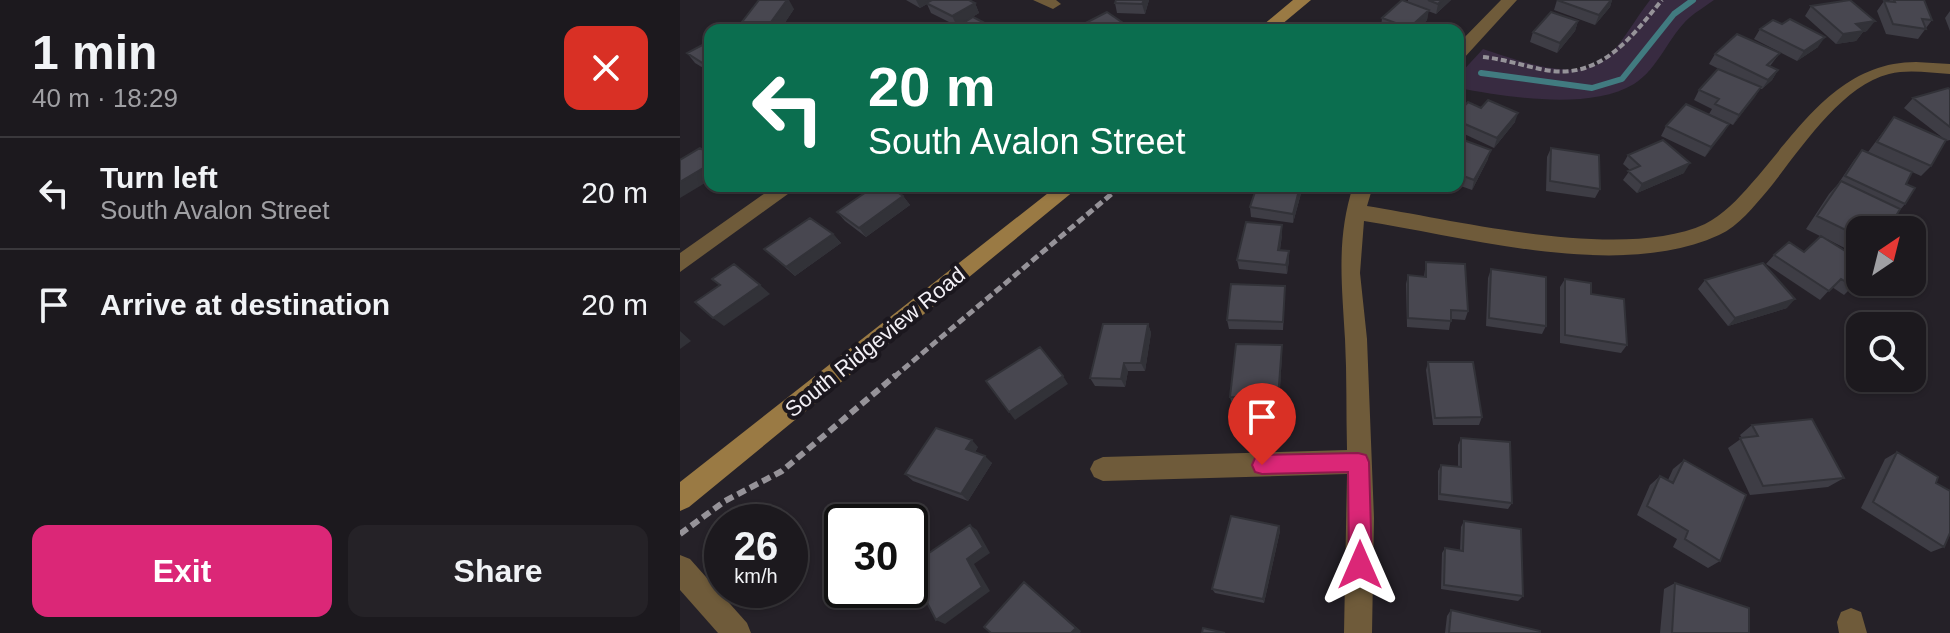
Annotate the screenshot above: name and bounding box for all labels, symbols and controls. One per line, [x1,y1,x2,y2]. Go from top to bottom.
text: 1 min [32,26,157,79]
button: close [564,26,648,110]
text: 20 m [868,55,996,118]
icon: left [736,56,840,160]
text: 40 m · 18:29 [32,83,178,113]
text: South Avalon Street [868,121,1186,162]
text: Turn left [100,161,218,194]
icon: left [32,171,76,215]
text: 20 m [581,176,648,209]
text: South Avalon Street [100,195,329,225]
north arrow [1846,216,1926,296]
map controls [1846,216,1926,392]
street label: South Ridgeview Road [780,262,970,422]
icon: arrive [32,283,76,327]
text: Arrive at destination [100,288,390,321]
text: 20 m [581,288,648,321]
button: search [1846,312,1926,392]
pin [1228,383,1296,465]
icon: arrive [1240,395,1284,439]
speed limit sign: 30 [824,504,928,608]
position arrow [1318,523,1402,607]
text: 26 [734,524,778,568]
button: Exit [32,525,332,617]
button: Share [348,525,648,617]
text: km/h [734,565,778,587]

